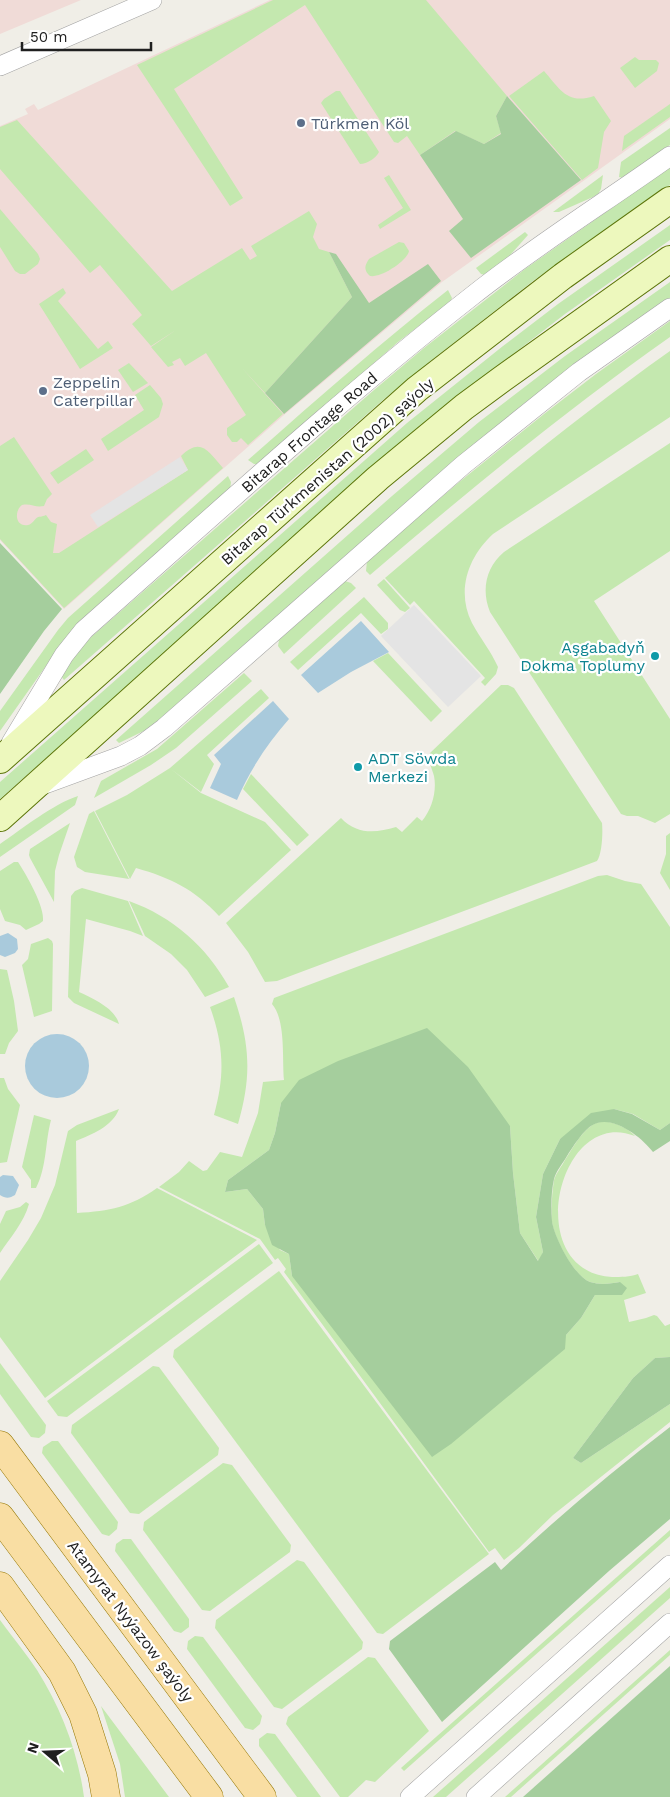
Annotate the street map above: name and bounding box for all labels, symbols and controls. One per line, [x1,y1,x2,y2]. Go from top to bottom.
scale bar [22,20,151,52]
text: 50 m [30,28,67,46]
place label: Türkmen Köl [311,114,409,133]
marker: Türkmen Köl [295,117,307,129]
street label: Bitarap Frontage Road [237,368,381,497]
place label: Zeppelin Caterpillar [53,373,135,410]
street label: Bitarap Türkmenistan (2002) şaýoly [217,373,438,569]
marker: Zeppelin Caterpillar [37,385,49,397]
place label: Aşgabadyň Dokma Toplumy [520,638,646,675]
marker: Aşgabadyň Dokma Toplumy [649,650,661,662]
place label: ADT Söwda Merkezi [368,749,456,786]
marker: ADT Söwda Merkezi [352,761,364,773]
street label: Atamyrat Nyýazow şaýoly [64,1537,198,1706]
north arrow [20,1727,70,1777]
text: N [23,1740,42,1755]

